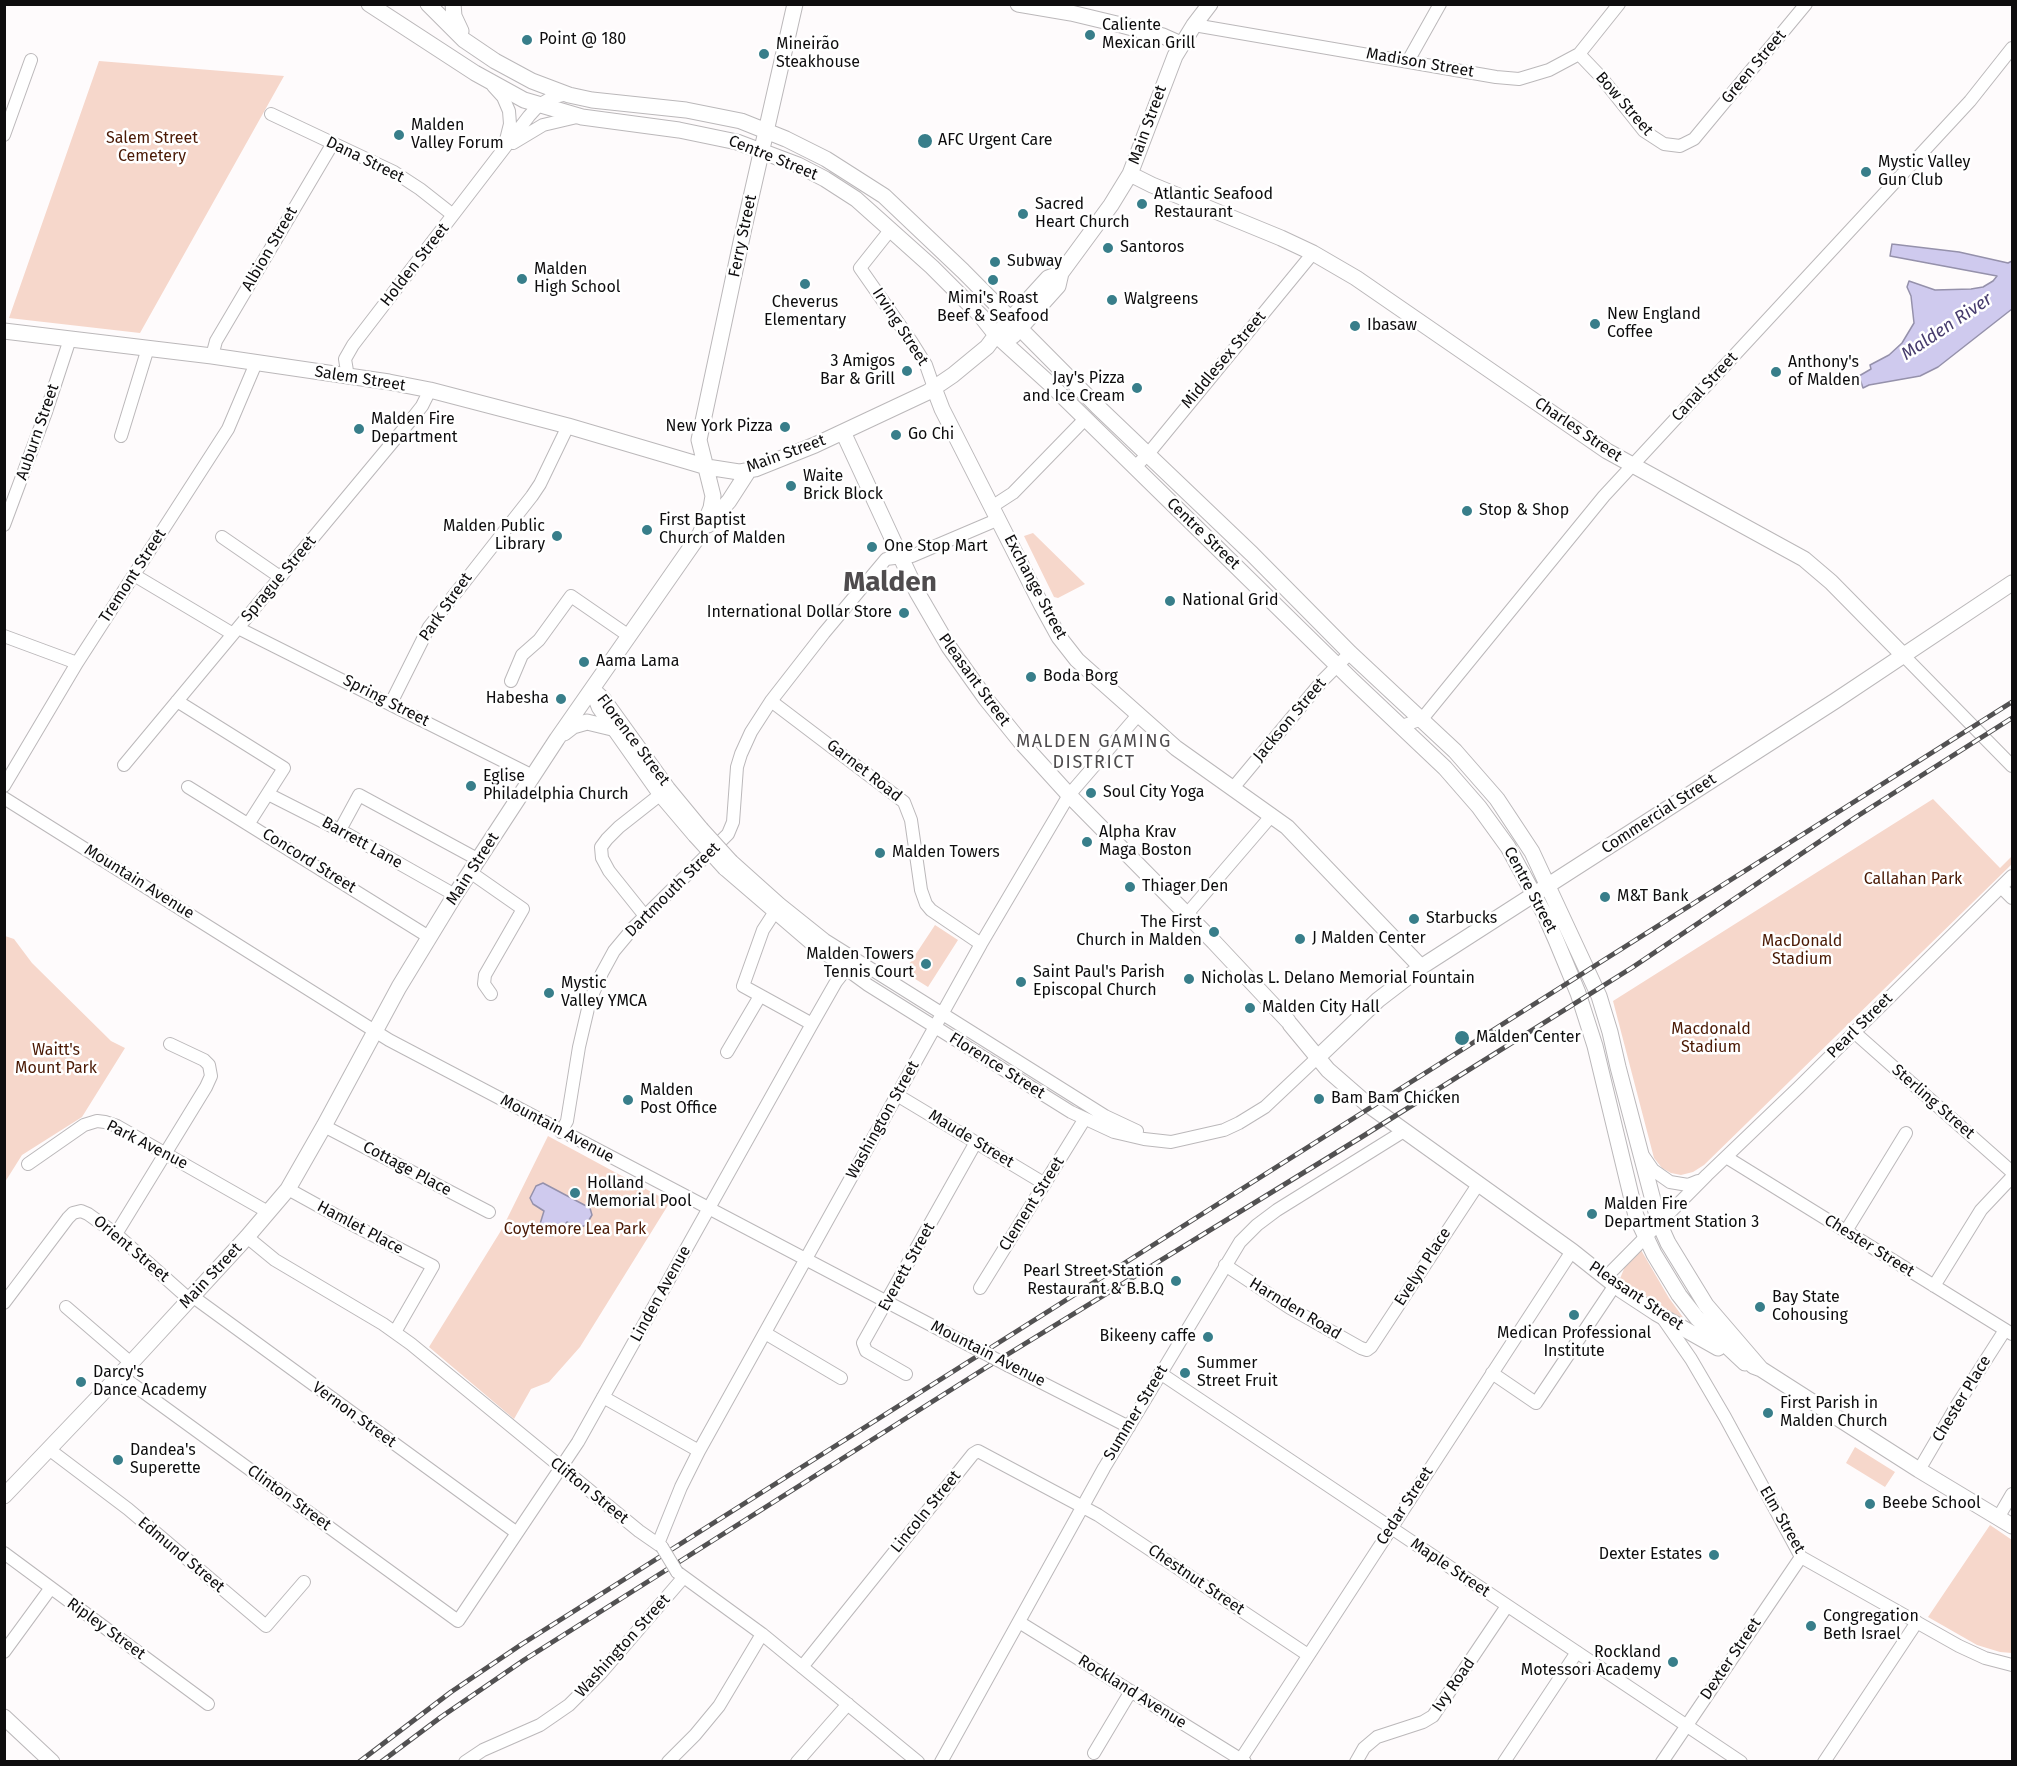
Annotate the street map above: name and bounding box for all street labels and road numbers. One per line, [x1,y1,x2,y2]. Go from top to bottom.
street label: Green Street [1718,26,1790,108]
street label: Madison Street [1365,44,1475,82]
street label: Bow Street [1591,68,1657,140]
street label: Main Street [1125,83,1171,167]
street label: Centre Street [726,131,820,185]
street label: Dana Street [323,133,407,187]
street label: Ferry Street [725,193,761,279]
street label: Albion Street [238,203,302,295]
street label: Holden Street [377,220,453,310]
street label: Irving Street [868,285,932,369]
street label: Middlesex Street [1178,308,1270,412]
street label: Canal Street [1668,348,1742,426]
street label: Salem Street [313,362,407,396]
street label: Auburn Street [13,381,63,483]
street label: Charles Street [1531,394,1625,466]
street label: Main Street [744,431,828,477]
street label: Centre Street [1162,494,1244,574]
street label: Tremont Street [96,525,170,627]
street label: Exchange Street [999,531,1071,643]
street label: Sprague Street [238,532,320,626]
street label: Park Street [415,569,477,645]
street label: Pleasant Street [934,630,1014,730]
street label: Spring Street [340,671,432,731]
street label: Jackson Street [1249,674,1331,766]
street label: Florence Street [592,691,674,789]
street label: Garnet Road [823,736,905,806]
street label: Commercial Street [1598,770,1720,858]
street label: Barrett Lane [318,813,406,873]
street label: Concord Street [259,825,359,897]
street label: Main Street [442,829,504,909]
street label: Dartmouth Street [622,839,724,941]
street label: Mountain Avenue [80,840,198,924]
street label: Centre Street [1499,844,1561,936]
street label: Pearl Street [1823,989,1897,1063]
street label: Florence Street [946,1029,1048,1103]
street label: Washington Street [843,1058,923,1182]
street label: Sterling Street [1888,1061,1978,1143]
street label: Mountain Avenue [497,1091,617,1167]
street label: Maude Street [925,1106,1017,1172]
street label: Park Avenue [103,1116,191,1174]
street label: Cottage Place [359,1138,455,1200]
street label: Clement Street [995,1153,1069,1255]
street label: Hamlet Place [313,1197,407,1259]
street label: Chester Street [1820,1211,1918,1281]
street label: Orient Street [89,1212,173,1286]
street label: Everett Street [875,1219,939,1315]
street label: Evelyn Place [1391,1224,1455,1310]
street label: Main Street [176,1239,246,1313]
street label: Linden Avenue [627,1243,695,1345]
street label: Pleasant Street [1585,1257,1687,1335]
street label: Harnden Road [1246,1274,1344,1344]
street label: Mountain Avenue [927,1317,1049,1391]
street label: Chester Place [1929,1352,1995,1446]
street label: Summer Street [1100,1362,1172,1464]
street label: Vernon Street [308,1378,400,1452]
street label: Clifton Street [546,1454,632,1528]
street label: Clinton Street [243,1461,335,1535]
street label: Cedar Street [1373,1463,1437,1549]
street label: Lincoln Street [887,1467,965,1557]
street label: Elm Street [1755,1483,1809,1557]
street label: Edmund Street [134,1513,228,1597]
street label: Maple Street [1407,1534,1493,1602]
street label: Chestnut Street [1144,1541,1248,1619]
street label: Washington Street [572,1590,674,1702]
street label: Ripley Street [63,1594,149,1664]
street label: Dexter Street [1697,1614,1765,1704]
street label: Rockland Avenue [1074,1651,1190,1733]
street label: Ivy Road [1428,1654,1480,1716]

